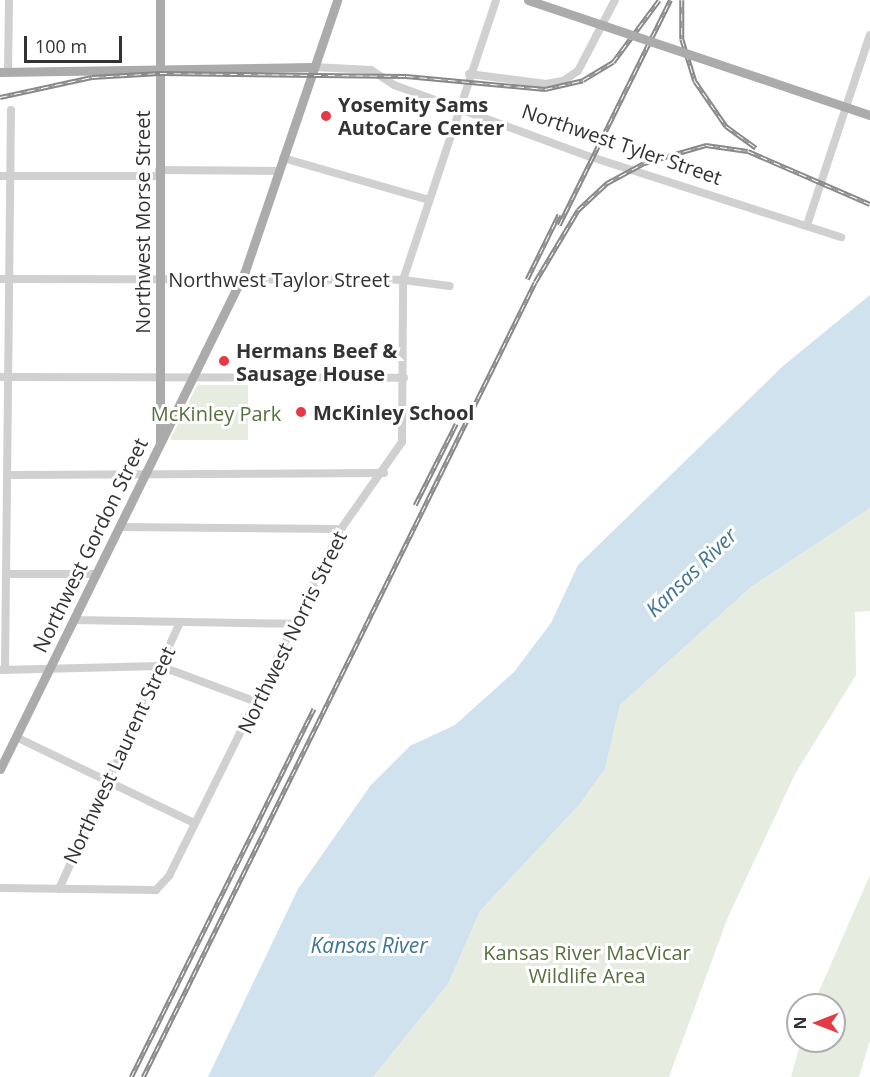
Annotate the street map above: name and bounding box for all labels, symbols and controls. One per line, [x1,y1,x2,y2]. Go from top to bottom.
scale bar [27,24,124,62]
text: 100 m [35,34,87,58]
place label: Yosemity Sams AutoCare Center [338,92,504,139]
street label: Northwest Tyler Street [519,99,725,189]
marker: Yosemity Sams AutoCare Center [319,109,333,123]
street label: Northwest Morse Street [130,110,154,334]
street label: Northwest Taylor Street [168,267,390,291]
place label: Hermans Beef & Sausage House [236,338,397,385]
marker: Hermans Beef & Sausage House [217,354,231,368]
place label: McKinley School [313,400,474,424]
park label: McKinley Park [151,401,281,425]
marker: McKinley School [294,405,308,419]
street label: Northwest Gordon Street [28,434,152,656]
water label: Kansas River [640,522,742,622]
street label: Northwest Norris Street [232,527,352,737]
street label: Northwest Laurent Street [58,643,180,867]
water label: Kansas River [311,932,427,958]
park label: Kansas River MacVicar Wildlife Area [483,940,691,987]
north arrow [786,993,846,1053]
text: N [789,1017,811,1030]

